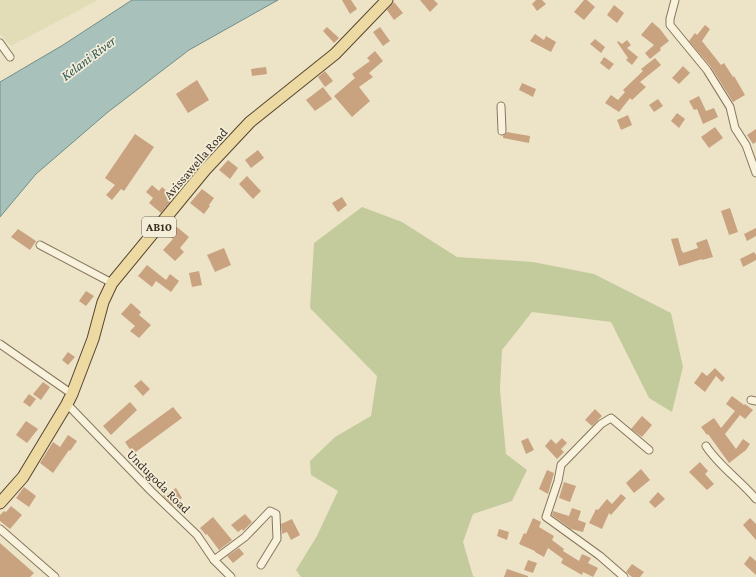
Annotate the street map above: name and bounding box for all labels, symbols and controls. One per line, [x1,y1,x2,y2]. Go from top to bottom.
water label: Kelani River [58,32,119,84]
street label: Avissawella Road [160,125,230,202]
road number: AB10 [142,217,176,237]
street label: Undugoda Road [124,447,194,516]

